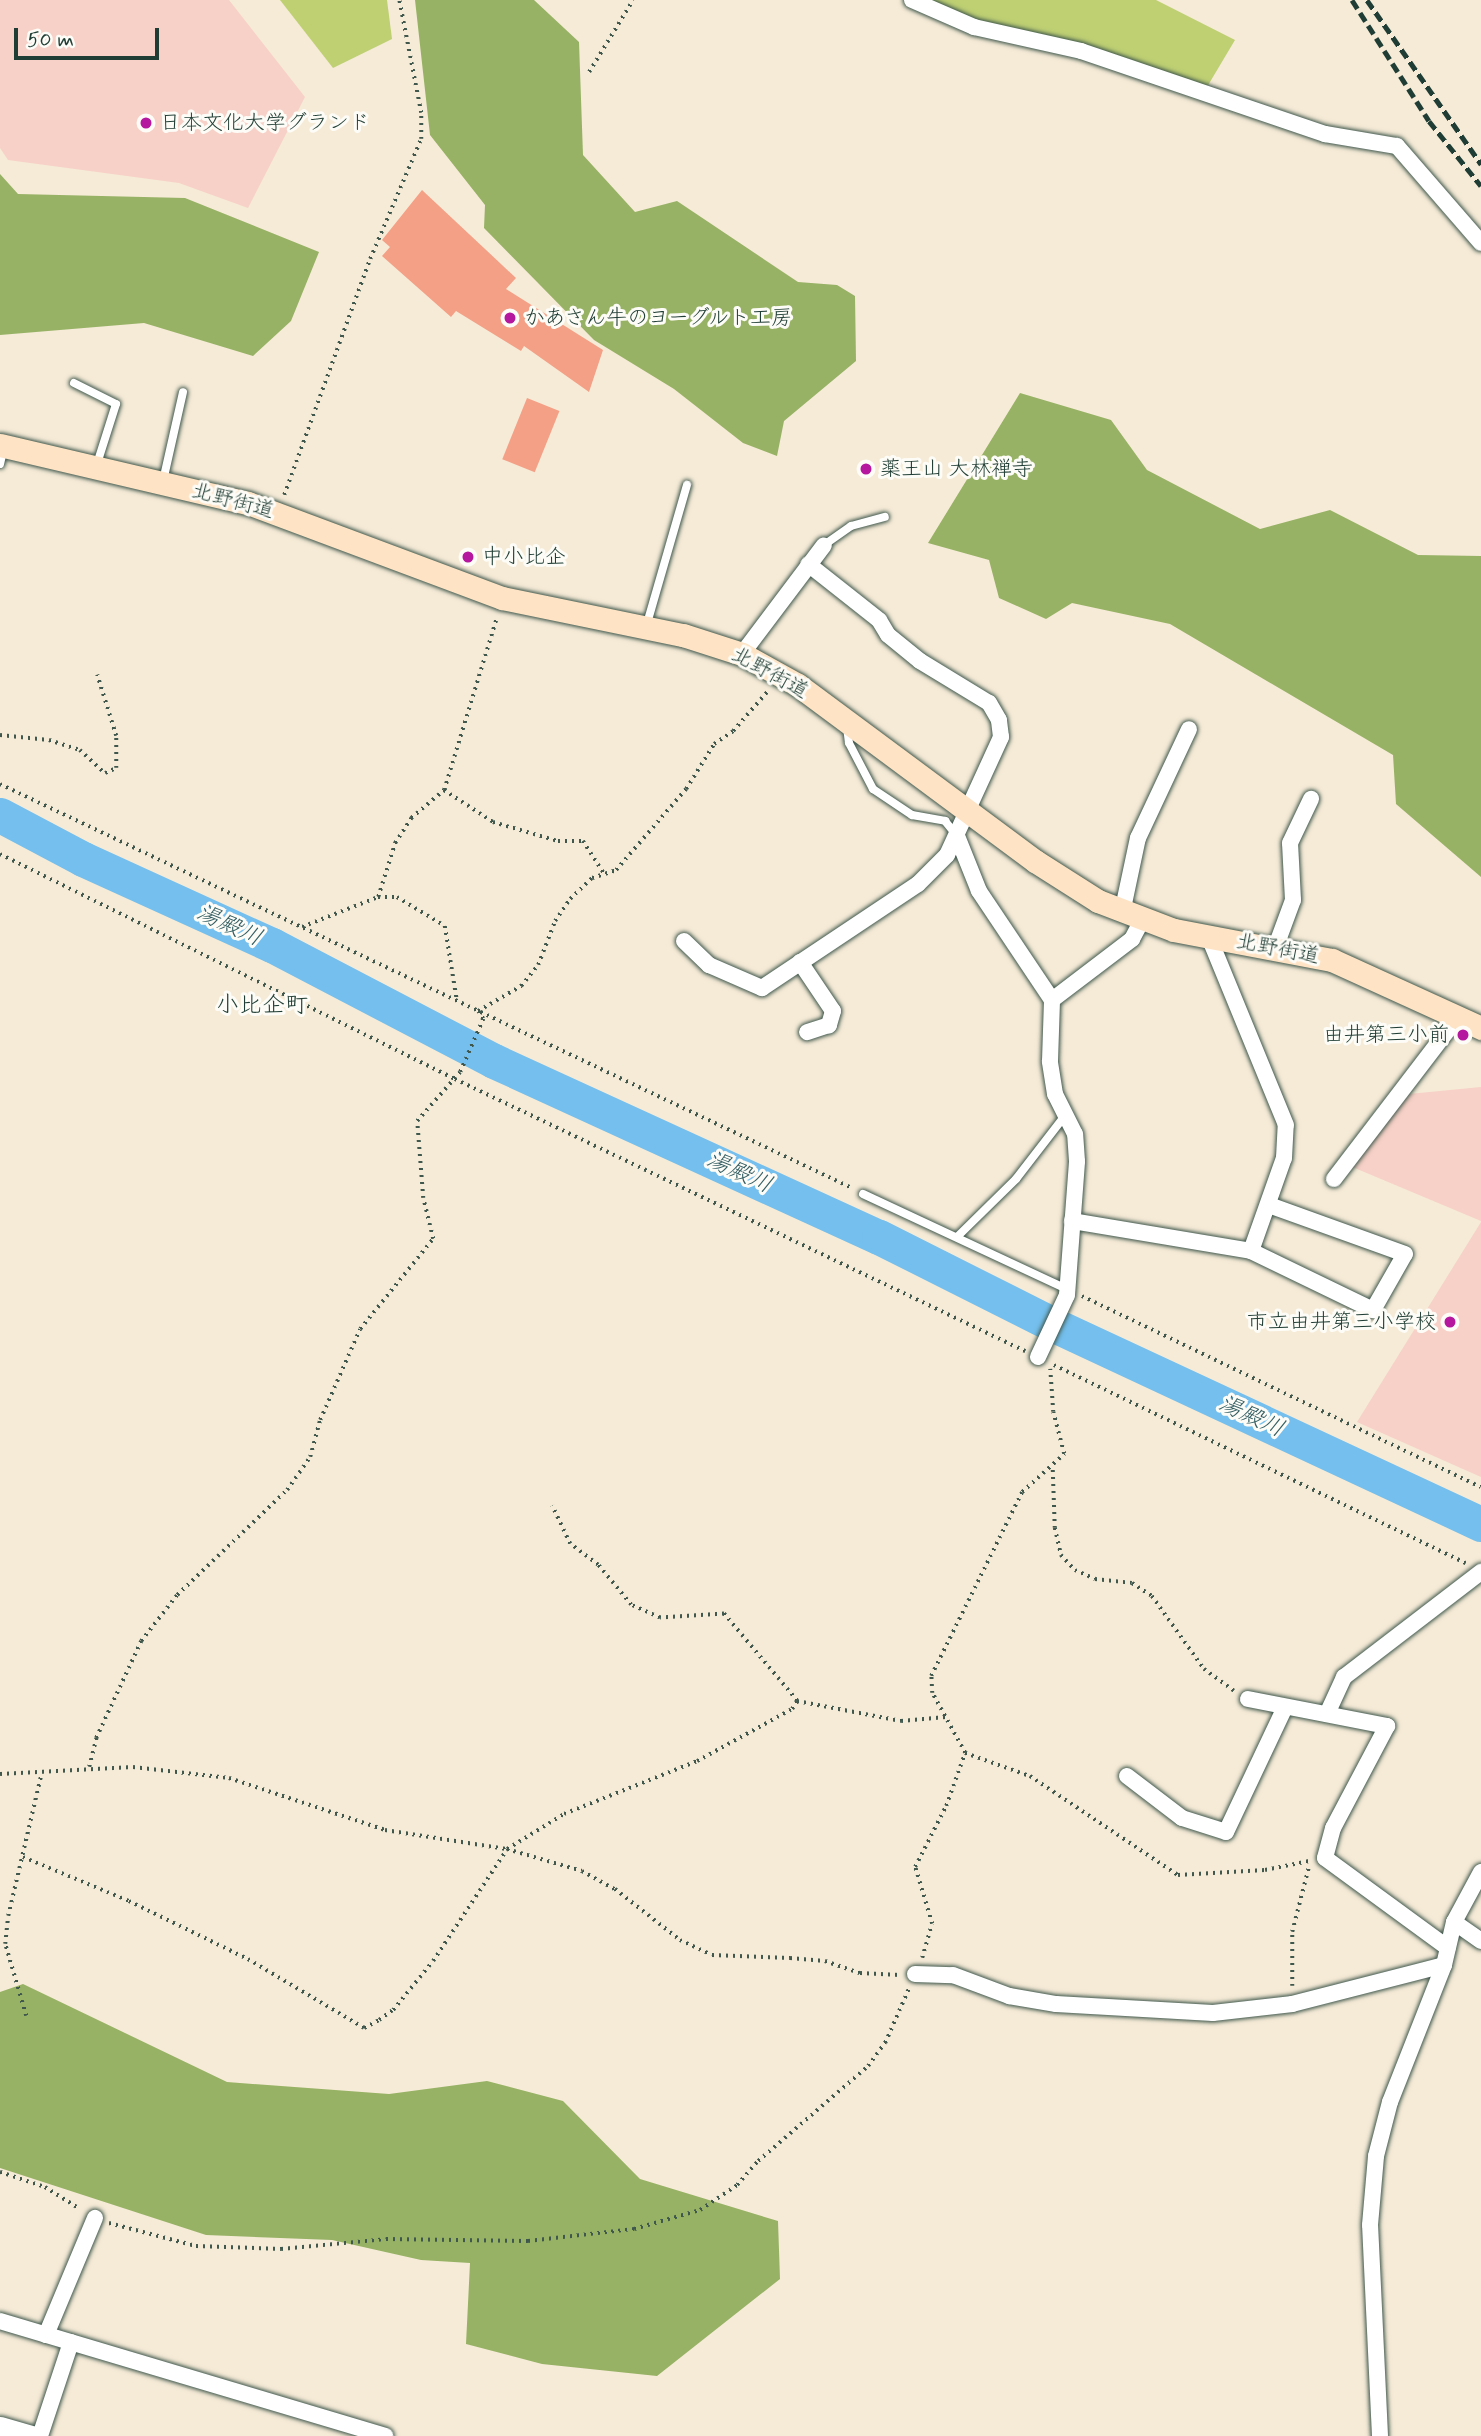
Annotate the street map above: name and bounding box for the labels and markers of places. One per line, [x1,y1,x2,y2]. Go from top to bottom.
place label: 日本文化大学グランド [160,110,370,136]
marker: 日本文化大学グランド [138,115,154,131]
place label: かあさん牛のヨーグルト工房 [524,305,796,331]
marker: かあさん牛のヨーグルト工房 [502,310,518,326]
place label: 薬王山 大林禅寺 [880,456,1033,482]
marker: 薬王山 大林禅寺 [858,461,874,477]
place label: 中小比企 [482,544,566,570]
marker: 中小比企 [460,549,476,565]
place label: 由井第三小前 [1323,1022,1449,1048]
marker: 由井第三小前 [1455,1027,1471,1043]
place label: 市立由井第三小学校 [1247,1309,1436,1335]
marker: 市立由井第三小学校 [1442,1314,1458,1330]

